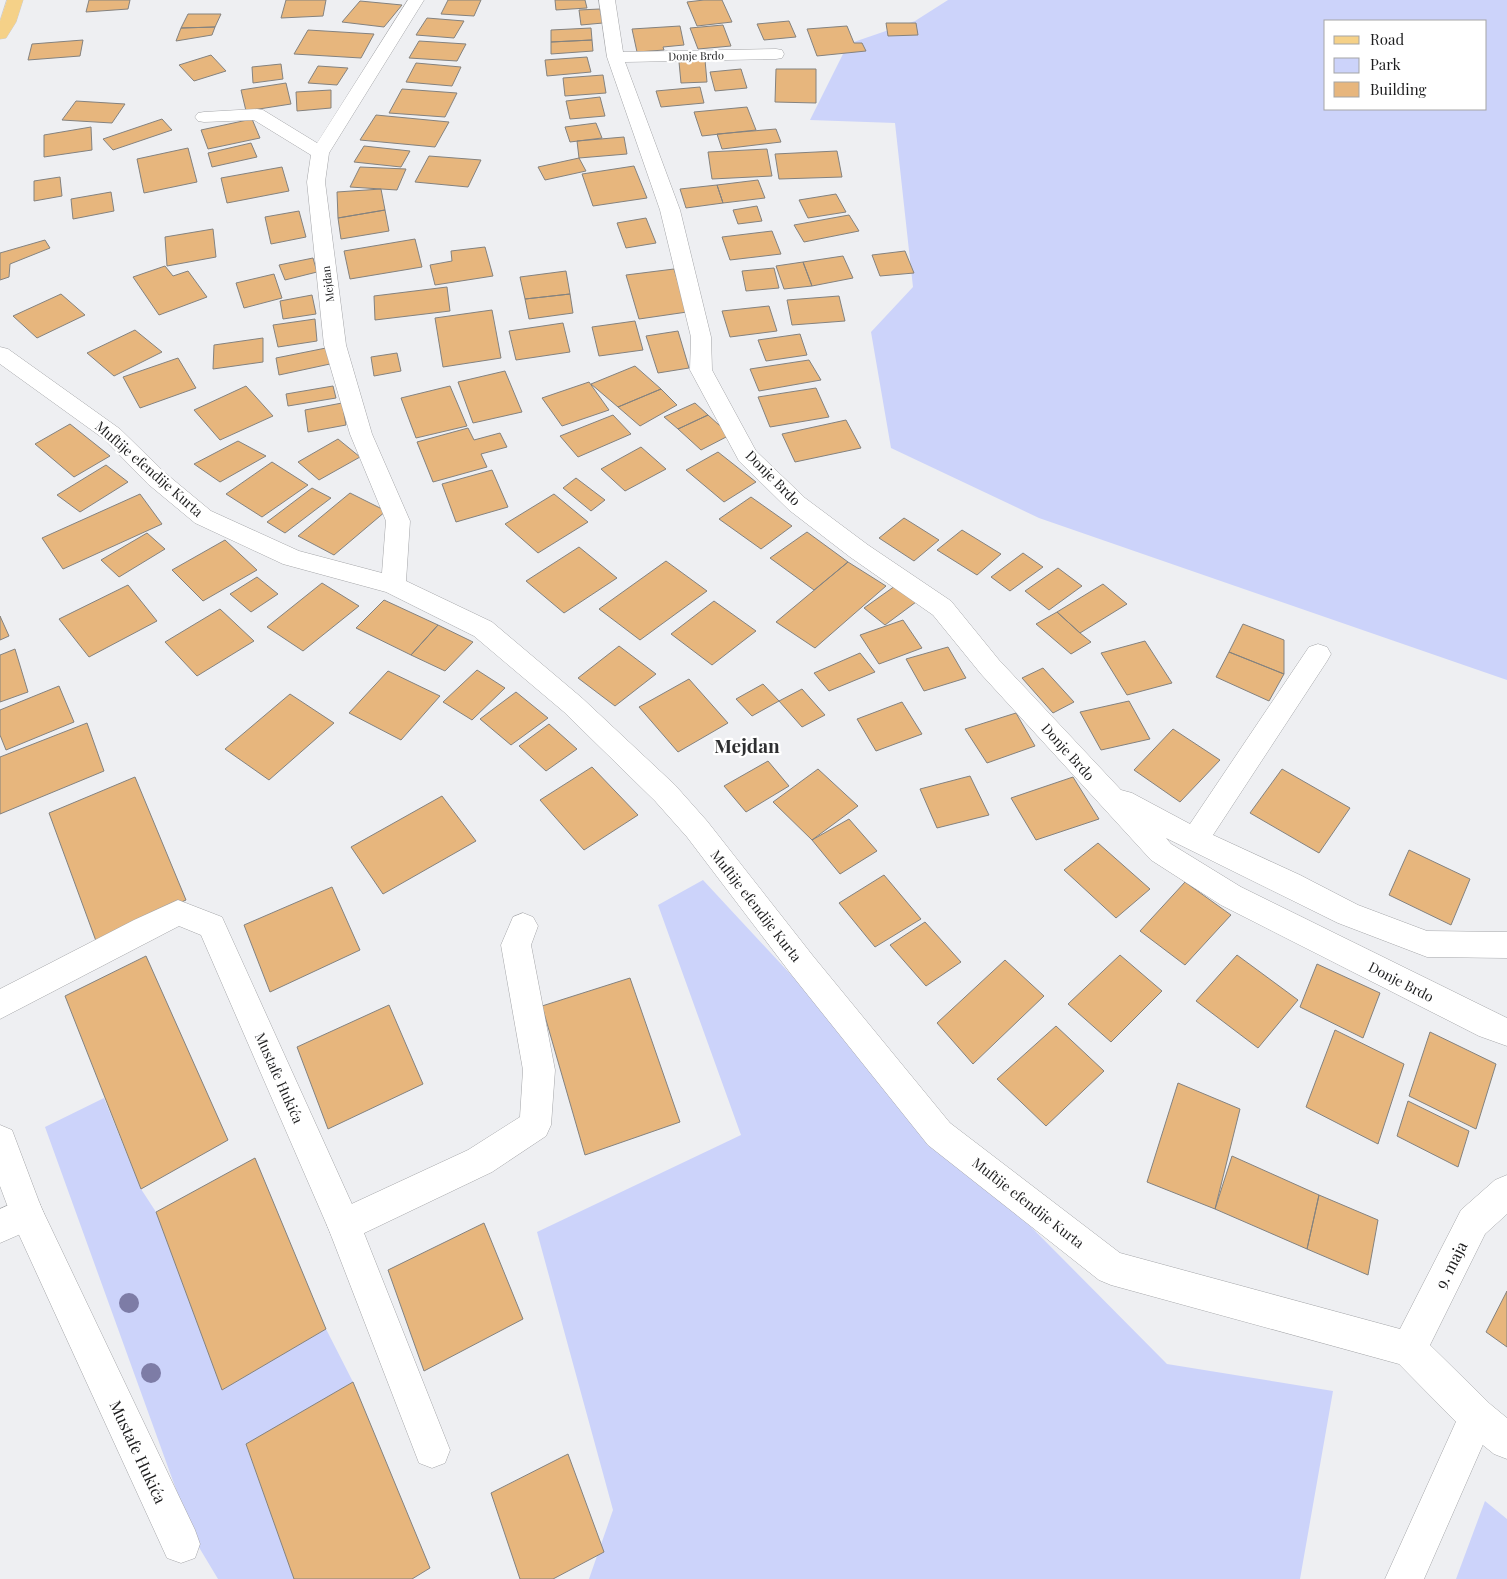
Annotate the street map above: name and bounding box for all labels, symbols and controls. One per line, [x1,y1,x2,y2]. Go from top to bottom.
legend [1324,20,1487,110]
text: Road [1370,29,1404,49]
street label: Donje Brdo [668,48,724,63]
text: Park [1370,54,1402,74]
text: Building [1370,79,1427,99]
street label: Mejdan [318,265,337,303]
street label: Muftije efendije Kurta [91,416,207,521]
street label: Donje Brdo [742,446,805,510]
street label: Donje Brdo [1038,719,1099,785]
district label: Mejdan [714,732,780,758]
street label: Muftije efendije Kurta [707,846,806,966]
street label: Donje Brdo [1365,957,1437,1006]
street label: Mustafe Hukića [251,1029,308,1126]
street label: Muftije efendije Kurta [968,1153,1088,1252]
street label: 9. maja [1430,1237,1471,1292]
street label: Mustafe Hukića [105,1397,172,1507]

